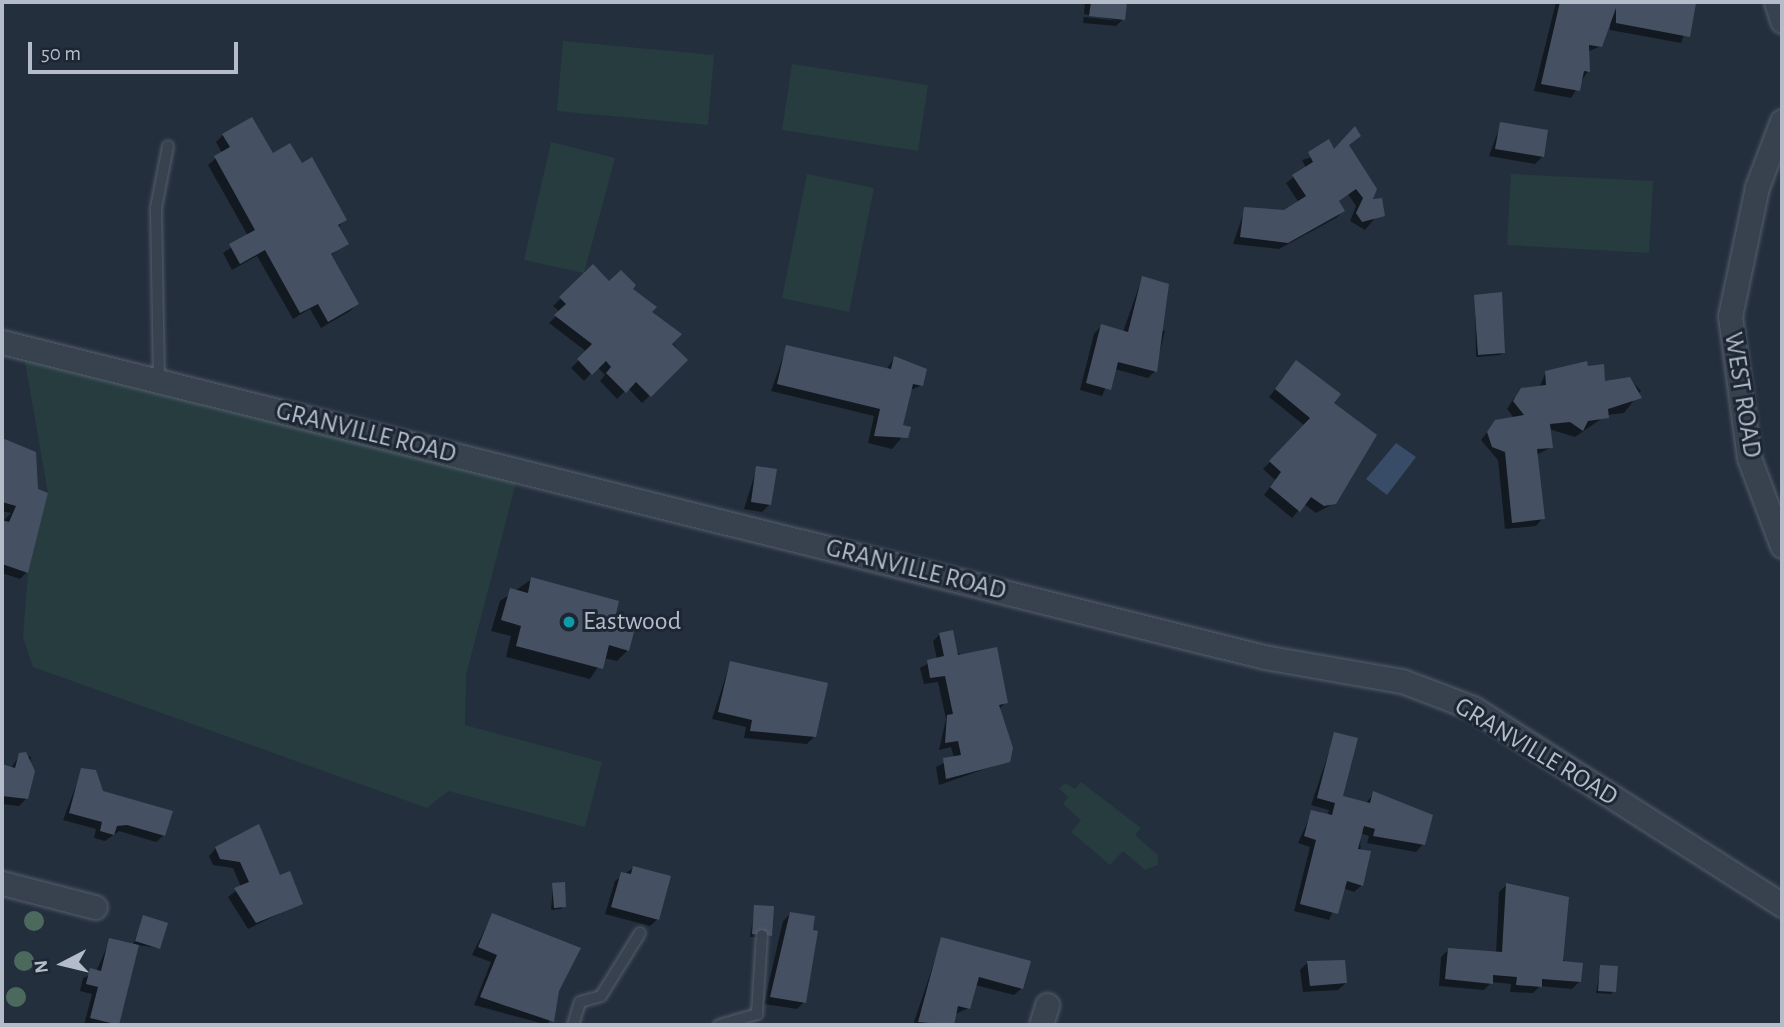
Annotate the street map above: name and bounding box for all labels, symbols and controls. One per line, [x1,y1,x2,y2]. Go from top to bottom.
scale bar [32,28,242,72]
text: 50 m [41,43,81,64]
street label: WEST ROAD [1717,330,1767,460]
street label: GRANVILLE ROAD [273,396,459,470]
street label: GRANVILLE ROAD [823,533,1009,607]
place label: Eastwood [583,606,681,638]
marker: Eastwood [561,614,577,630]
street label: GRANVILLE ROAD [1449,691,1623,813]
north arrow [28,929,98,999]
text: N [31,959,52,974]

